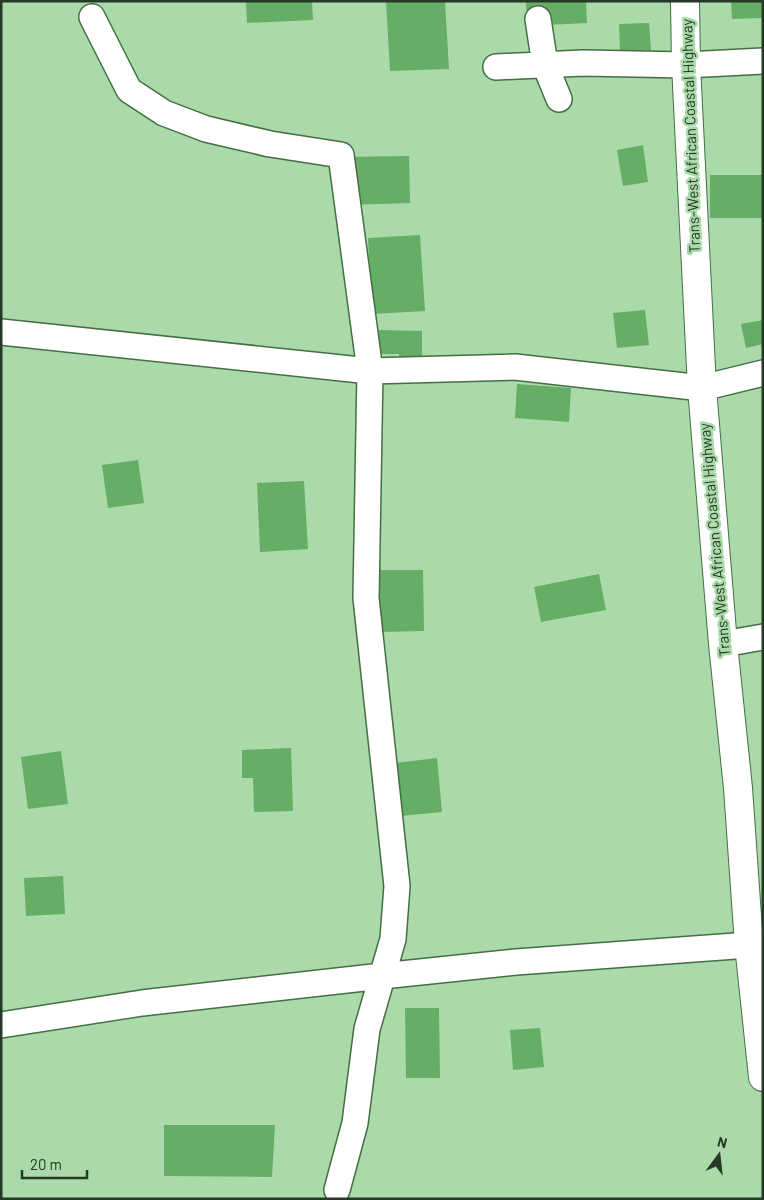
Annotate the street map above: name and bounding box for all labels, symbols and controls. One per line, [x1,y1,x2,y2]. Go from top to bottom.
street label: Trans-West African Coastal Highway [677,18,703,254]
street label: Trans-West African Coastal Highway [695,422,733,658]
north arrow [694,1130,744,1180]
text: N [716,1133,729,1151]
scale bar [22,1148,88,1180]
text: 20 m [30,1155,62,1173]

